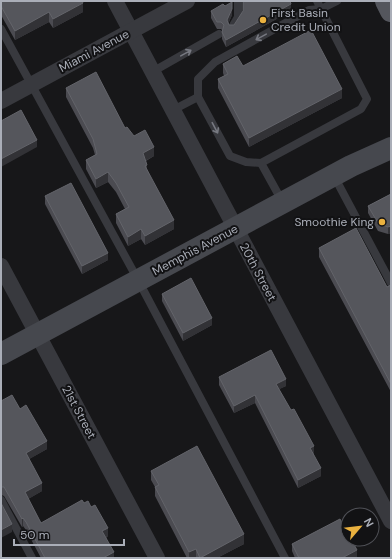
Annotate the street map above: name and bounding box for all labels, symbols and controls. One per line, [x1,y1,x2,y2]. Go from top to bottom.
place label: First Basin Credit Union [271,5,341,35]
marker: First Basin Credit Union [258,15,268,25]
street label: Miami Avenue [56,26,132,76]
one-way arrow [255,33,267,41]
one-way arrow [180,49,192,56]
one-way arrow [211,122,219,134]
place label: Smoothie King [294,214,374,230]
marker: Smoothie King [377,217,387,227]
street label: Memphis Avenue [149,221,241,279]
street label: 20th Street [236,240,280,304]
street label: 21st Street [58,382,100,442]
north arrow [340,507,380,547]
text: N [361,515,377,529]
scale bar [14,521,124,547]
text: 50 m [20,527,49,543]

